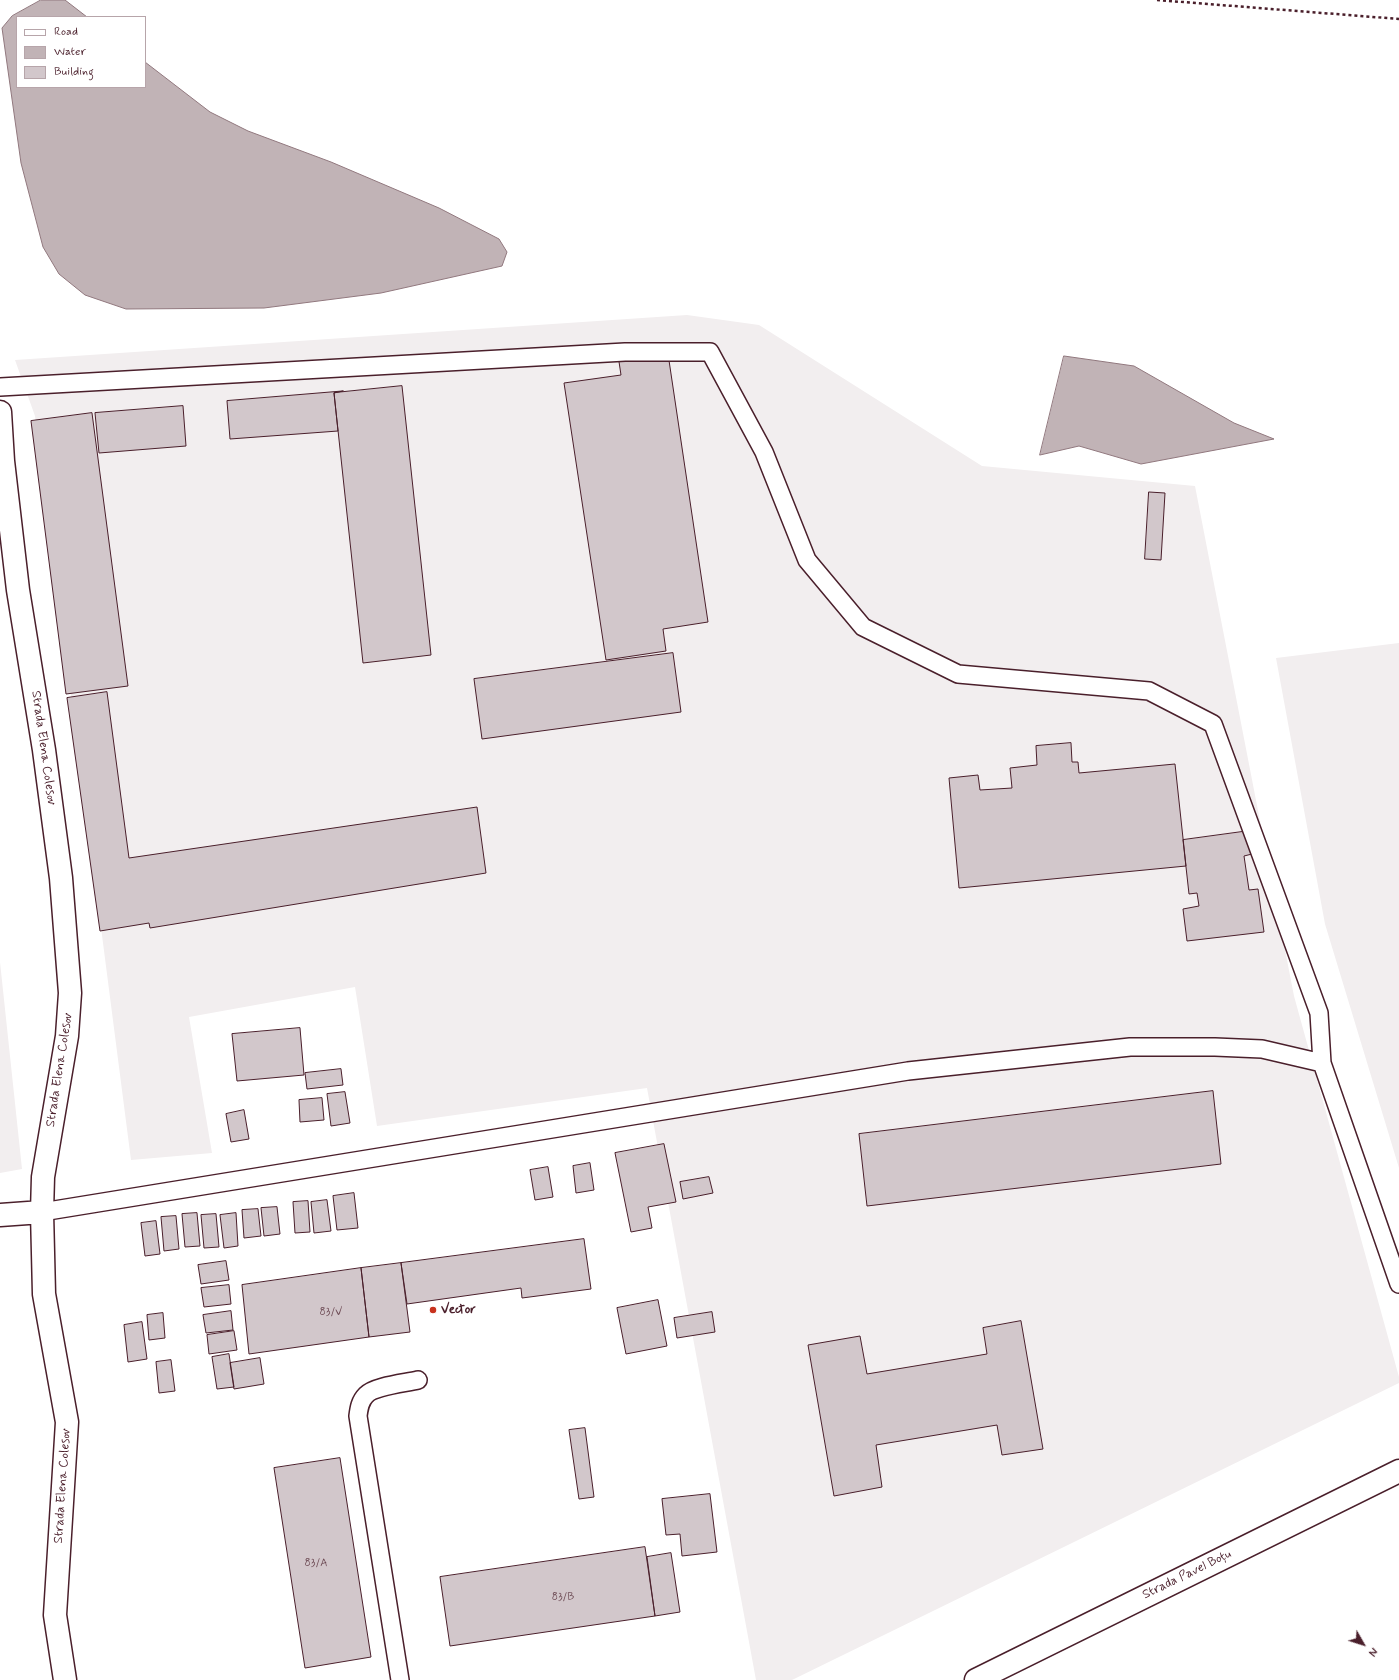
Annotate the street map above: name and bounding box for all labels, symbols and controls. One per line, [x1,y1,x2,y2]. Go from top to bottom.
legend [16,16,146,88]
text: Road [54,24,78,40]
text: Water [54,44,86,60]
text: Building [54,64,94,80]
street label: Strada Elena Colesov [27,690,59,806]
street label: Strada Elena Colesov [43,1012,77,1128]
place label: Vector [441,1302,476,1318]
marker: Vector [428,1305,438,1315]
house number: 83/V [320,1306,342,1320]
street label: Strada Elena Colesov [51,1428,75,1544]
street label: Strada Pavel Boțu [1140,1547,1234,1603]
house number: 83/A [305,1557,327,1571]
house number: 83/B [552,1591,574,1605]
north arrow [1343,1624,1383,1664]
text: N [1365,1644,1380,1659]

